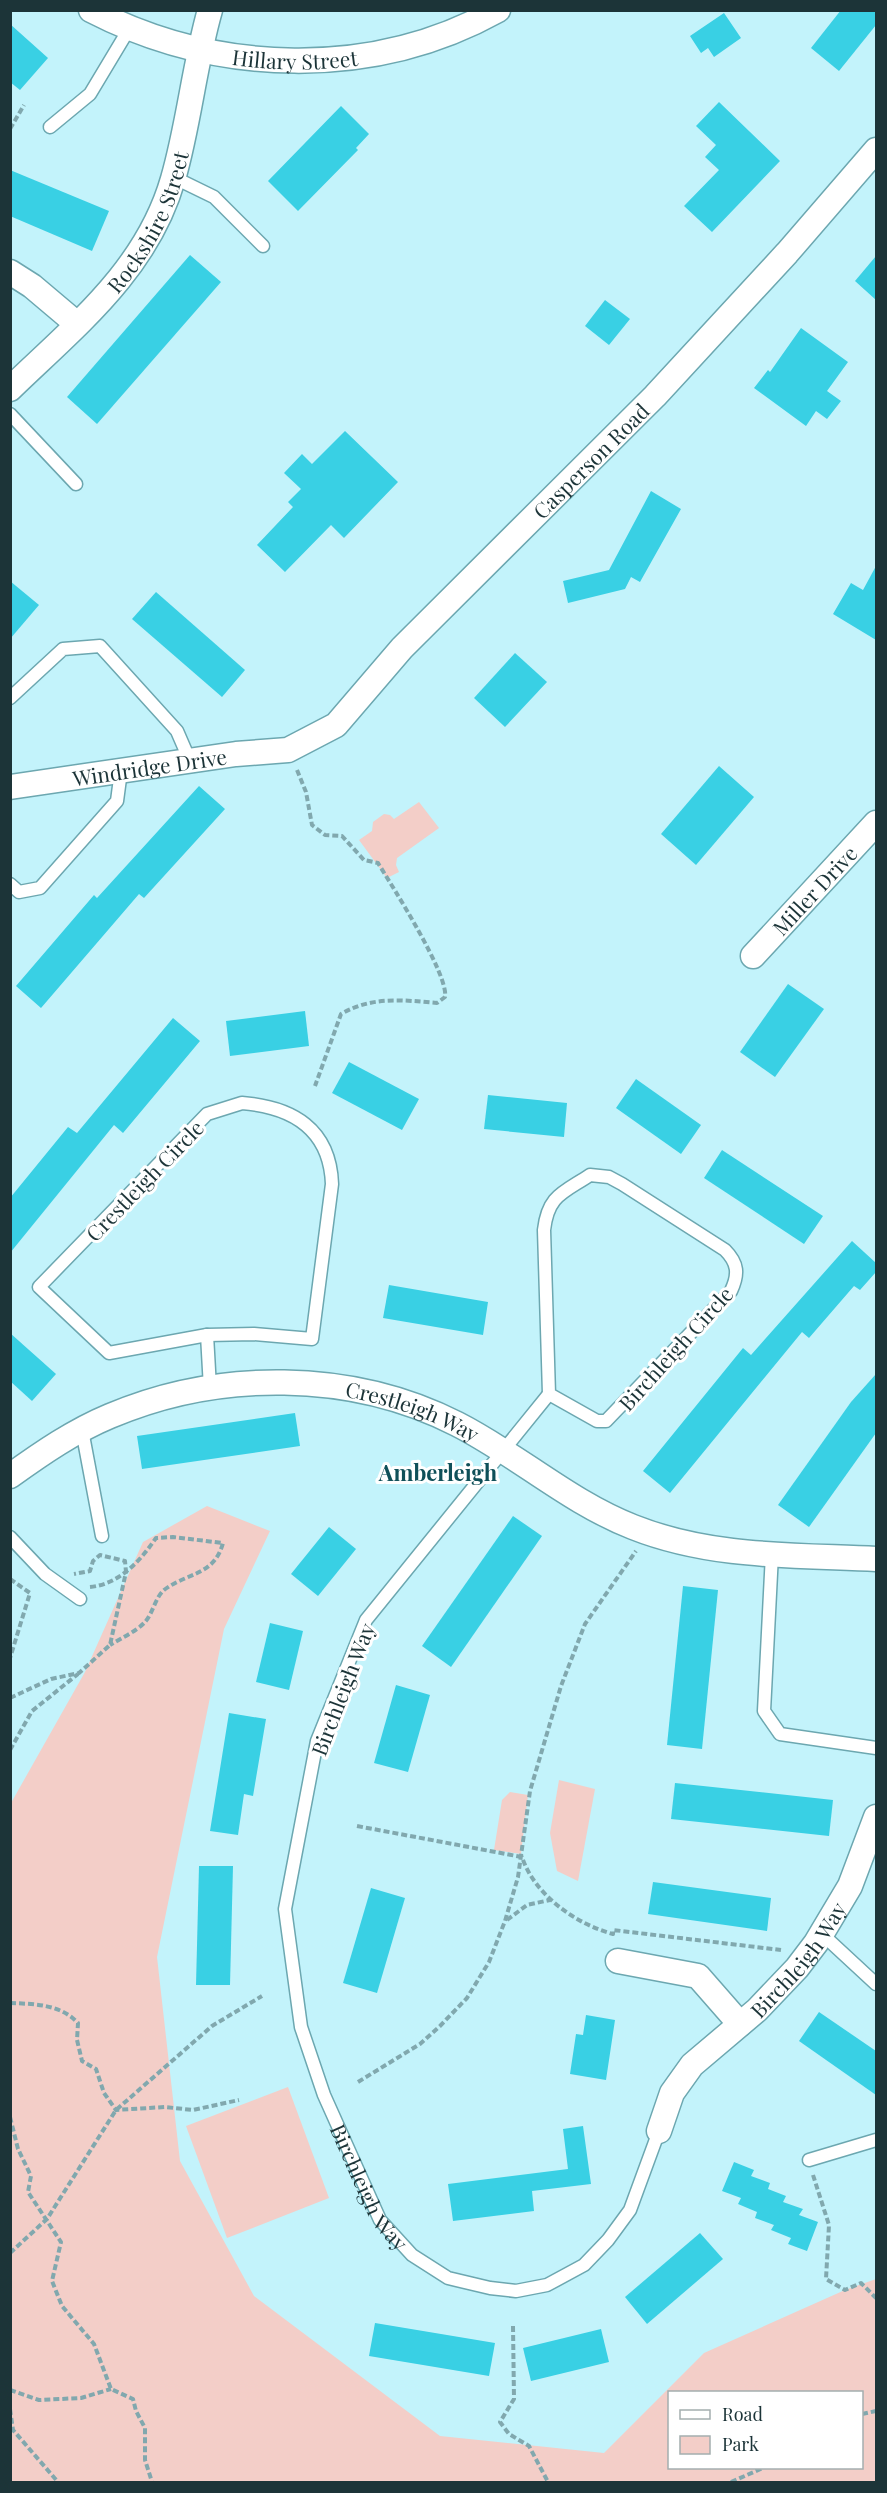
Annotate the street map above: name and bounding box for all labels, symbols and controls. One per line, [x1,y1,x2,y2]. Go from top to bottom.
street label: Hillary Street [230,42,360,75]
street label: Rockshire Street [100,148,194,298]
street label: Casperson Road [526,396,654,524]
street label: Windridge Drive [70,742,228,792]
street label: Miller Drive [766,839,863,941]
street label: Crestleigh Circle [79,1113,209,1247]
street label: Birchleigh Circle [612,1280,738,1416]
street label: Crestleigh Way [344,1374,485,1448]
district label: Amberleigh [378,1457,498,1487]
street label: Birchleigh Way [304,1618,380,1759]
street label: Birchleigh Way [744,1896,852,2023]
street label: Birchleigh Way [325,2119,415,2256]
legend [668,2391,863,2469]
text: Road [722,2402,763,2426]
text: Park [722,2432,759,2456]

